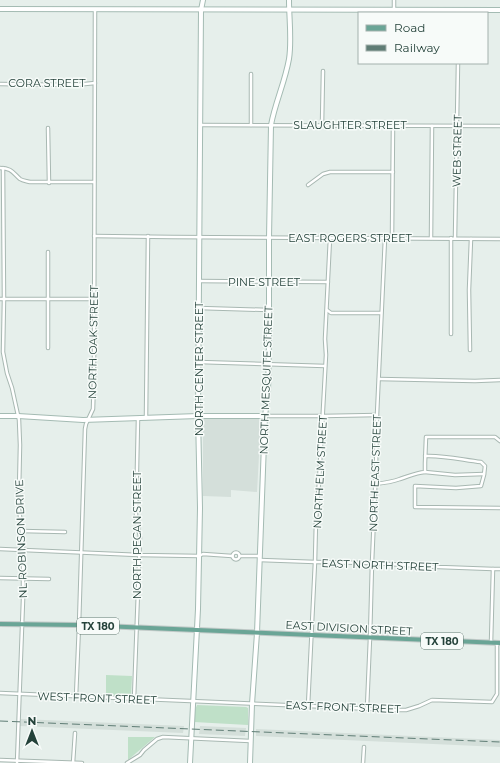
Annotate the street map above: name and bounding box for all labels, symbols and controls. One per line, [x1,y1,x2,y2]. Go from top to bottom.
legend [358,12,488,64]
text: Road [394,20,425,35]
text: Railway [394,40,440,55]
street label: CORA STREET [8,76,86,90]
street label: WEB STREET [449,114,465,187]
street label: SLAUGHTER STREET [293,118,407,132]
street label: EAST ROGERS STREET [288,231,413,245]
street label: PINE STREET [228,275,301,289]
street label: NORTH OAK STREET [85,284,101,399]
street label: NORTH CENTER STREET [192,301,206,436]
street label: NORTH MESQUITE STREET [256,305,276,454]
street label: NORTH ELM STREET [310,414,330,529]
street label: NORTH EAST STREET [366,414,384,532]
street label: NORTH PECAN STREET [130,470,144,599]
street label: NL ROBINSON DRIVE [12,479,30,599]
street label: EAST NORTH STREET [321,556,439,574]
road number: TX 180 [77,618,119,634]
street label: EAST DIVISION STREET [285,618,414,638]
road number: TX 180 [421,633,463,649]
street label: WEST FRONT STREET [37,689,158,707]
street label: EAST FRONT STREET [285,698,402,716]
north arrow [12,711,52,751]
text: N [28,714,36,728]

